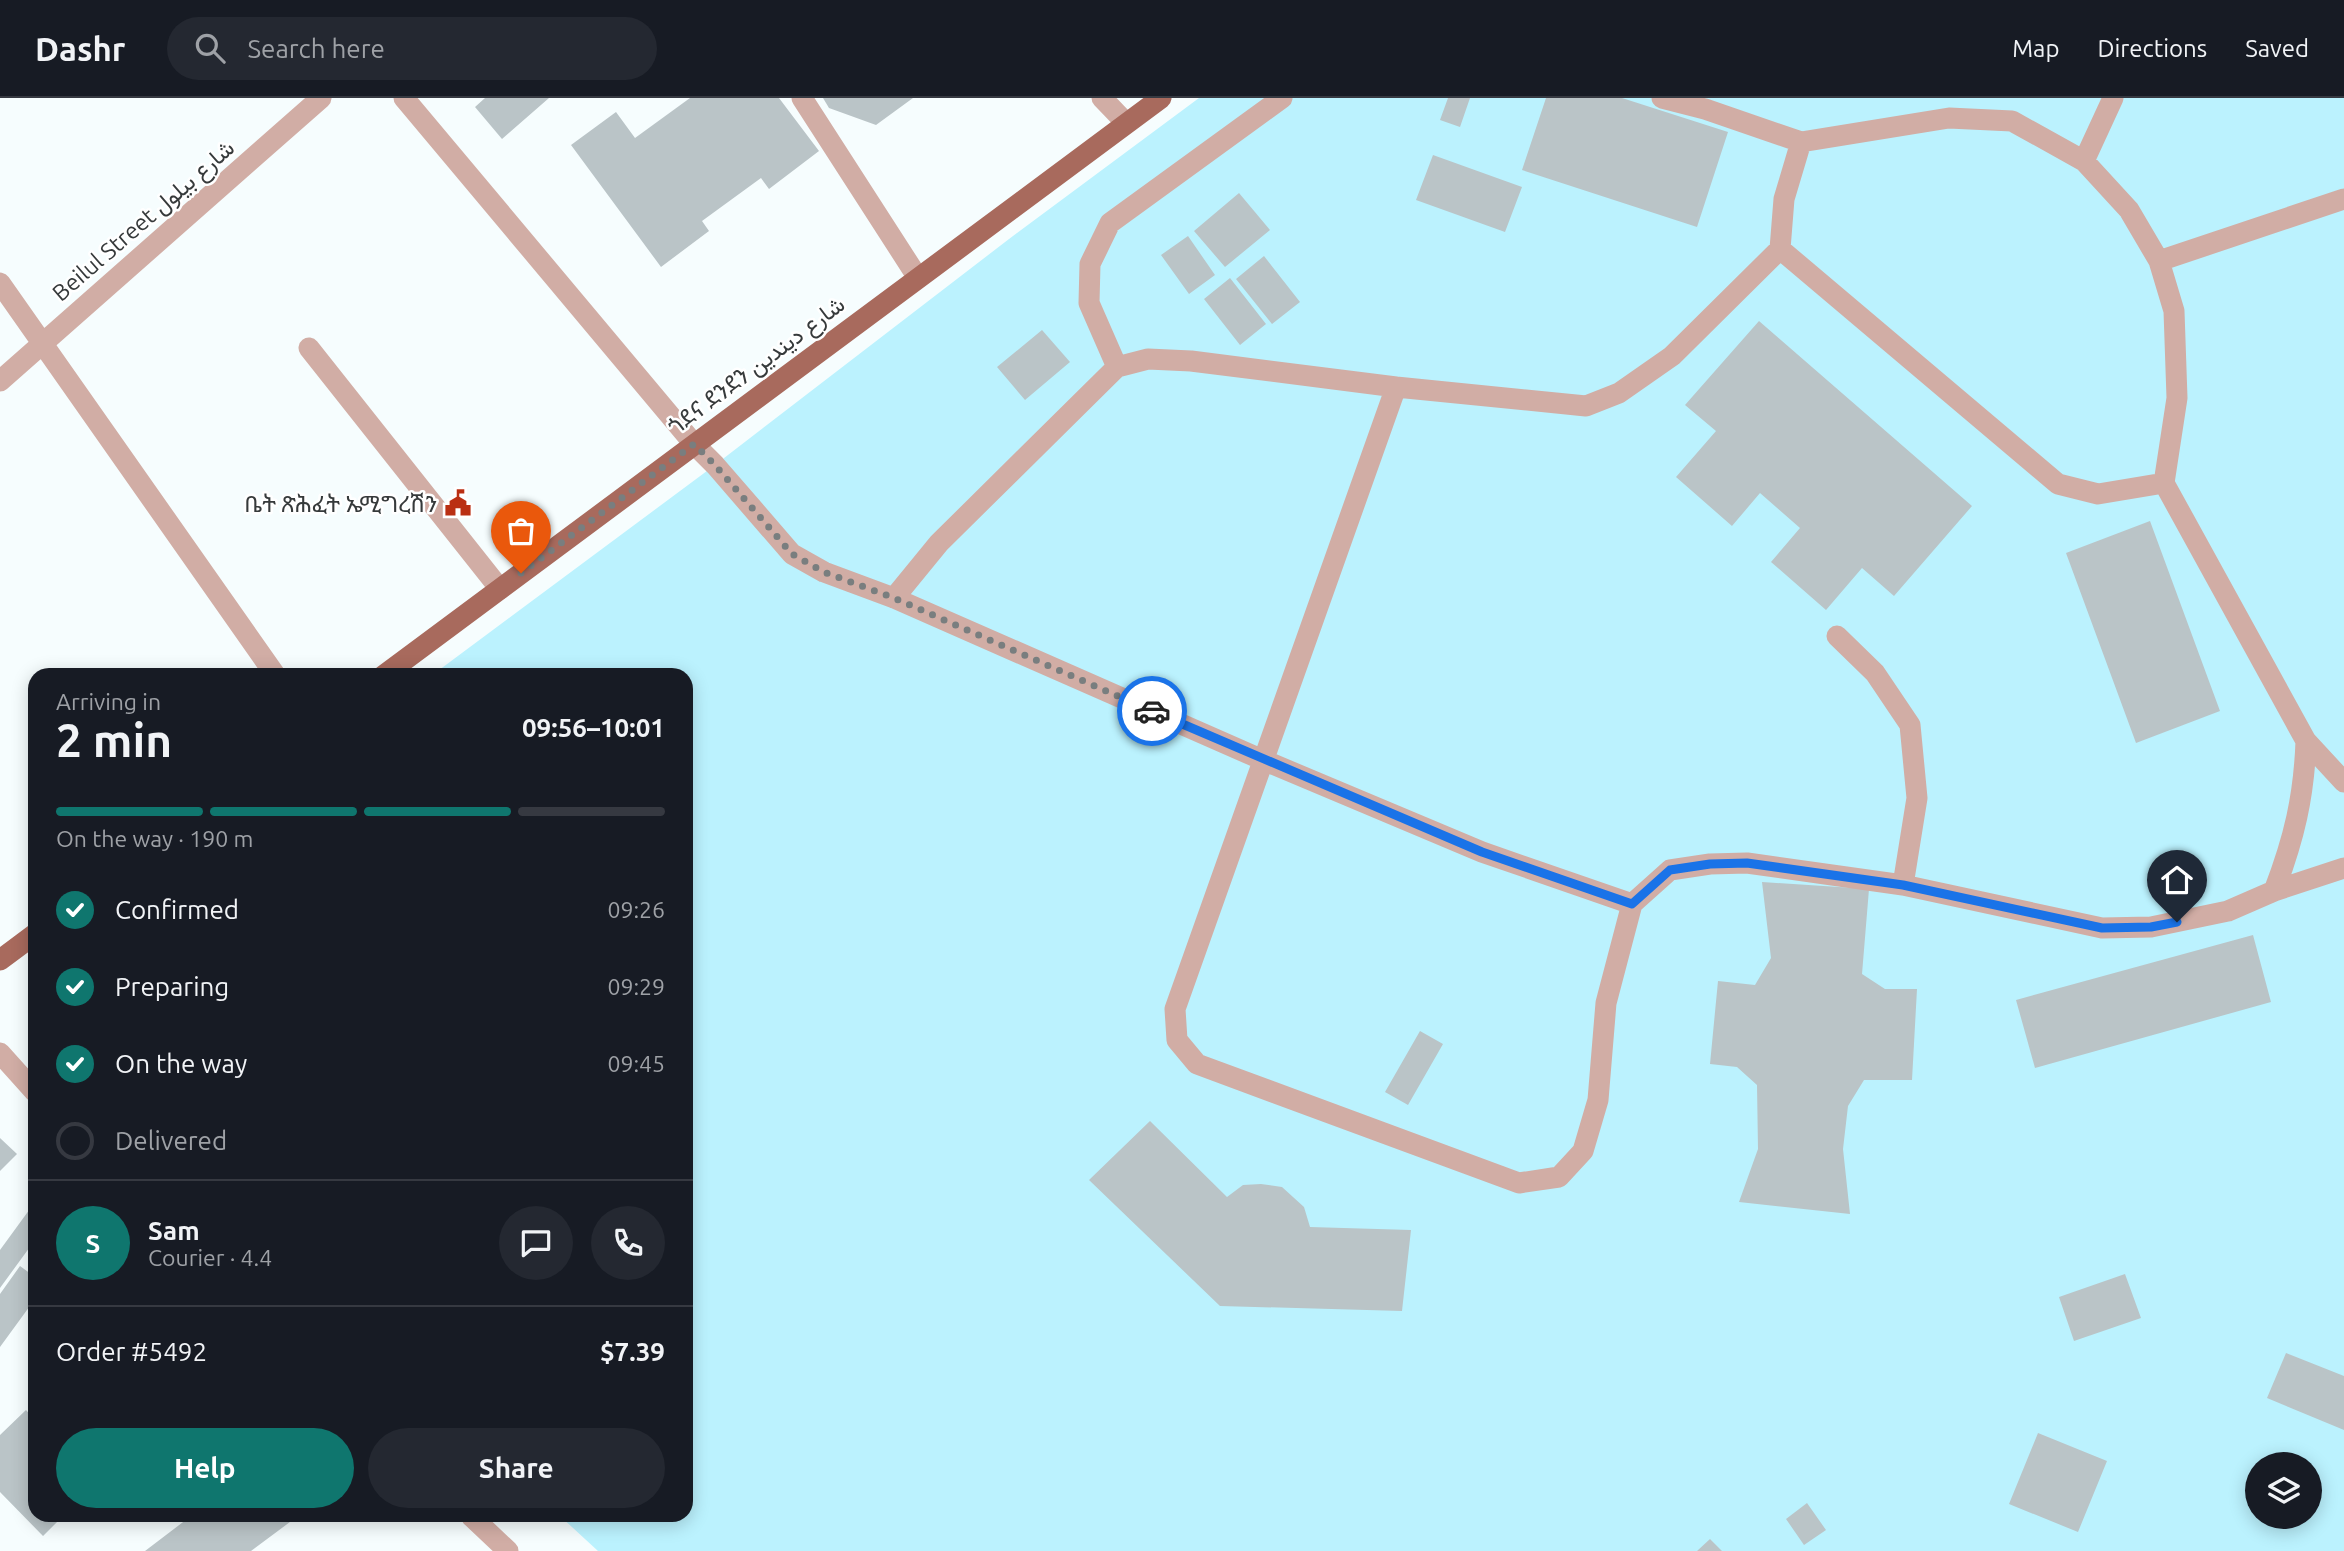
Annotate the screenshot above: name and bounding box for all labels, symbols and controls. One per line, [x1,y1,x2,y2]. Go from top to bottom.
search box [167,17,657,80]
icon: search [191,29,229,67]
text: Dashr [35,30,125,67]
text: Search here [247,34,385,63]
text: Map [2012,35,2059,62]
text: Directions [2097,35,2207,62]
text: Saved [2245,35,2309,62]
street label: Beilul Street شارع بيلول [47,135,241,308]
street label: ጎደና ደንደን شارع ديندين [663,291,851,442]
public building icon: ቤት ጽሕፈት ኤሚግረሽን [443,488,473,518]
place label: ቤት ጽሕፈት ኤሚግረሽን [244,491,437,516]
pin [491,501,551,573]
icon: bag [502,512,540,550]
courier [1117,676,1187,746]
text: Arriving in [56,689,161,714]
icon: car [1133,692,1171,730]
text: 09:56–10:01 [522,713,665,742]
text: 2 min [56,714,172,766]
text: On the way · 190 m [56,826,253,851]
pin [2147,850,2207,922]
icon: home [2158,861,2196,899]
icon: check [56,891,94,929]
text: Confirmed [115,895,239,924]
text: 09:26 [607,897,665,922]
icon: check [56,968,94,1006]
text: Preparing [115,972,229,1001]
text: 09:29 [607,974,665,999]
icon: check [56,1045,94,1083]
text: On the way [115,1049,247,1078]
text: 09:45 [607,1051,665,1076]
text: Delivered [115,1126,227,1155]
button: chat [499,1206,573,1280]
button: phone [591,1206,665,1280]
text: Sam [148,1216,200,1245]
text: S [86,1229,100,1258]
text: Courier · 4.4 [148,1245,272,1270]
text: Order #5492 [56,1337,207,1366]
text: $7.39 [600,1337,665,1366]
button: Help [56,1428,354,1508]
button: Share [368,1428,665,1508]
map controls [2245,1452,2322,1529]
button: layers [2245,1452,2322,1529]

